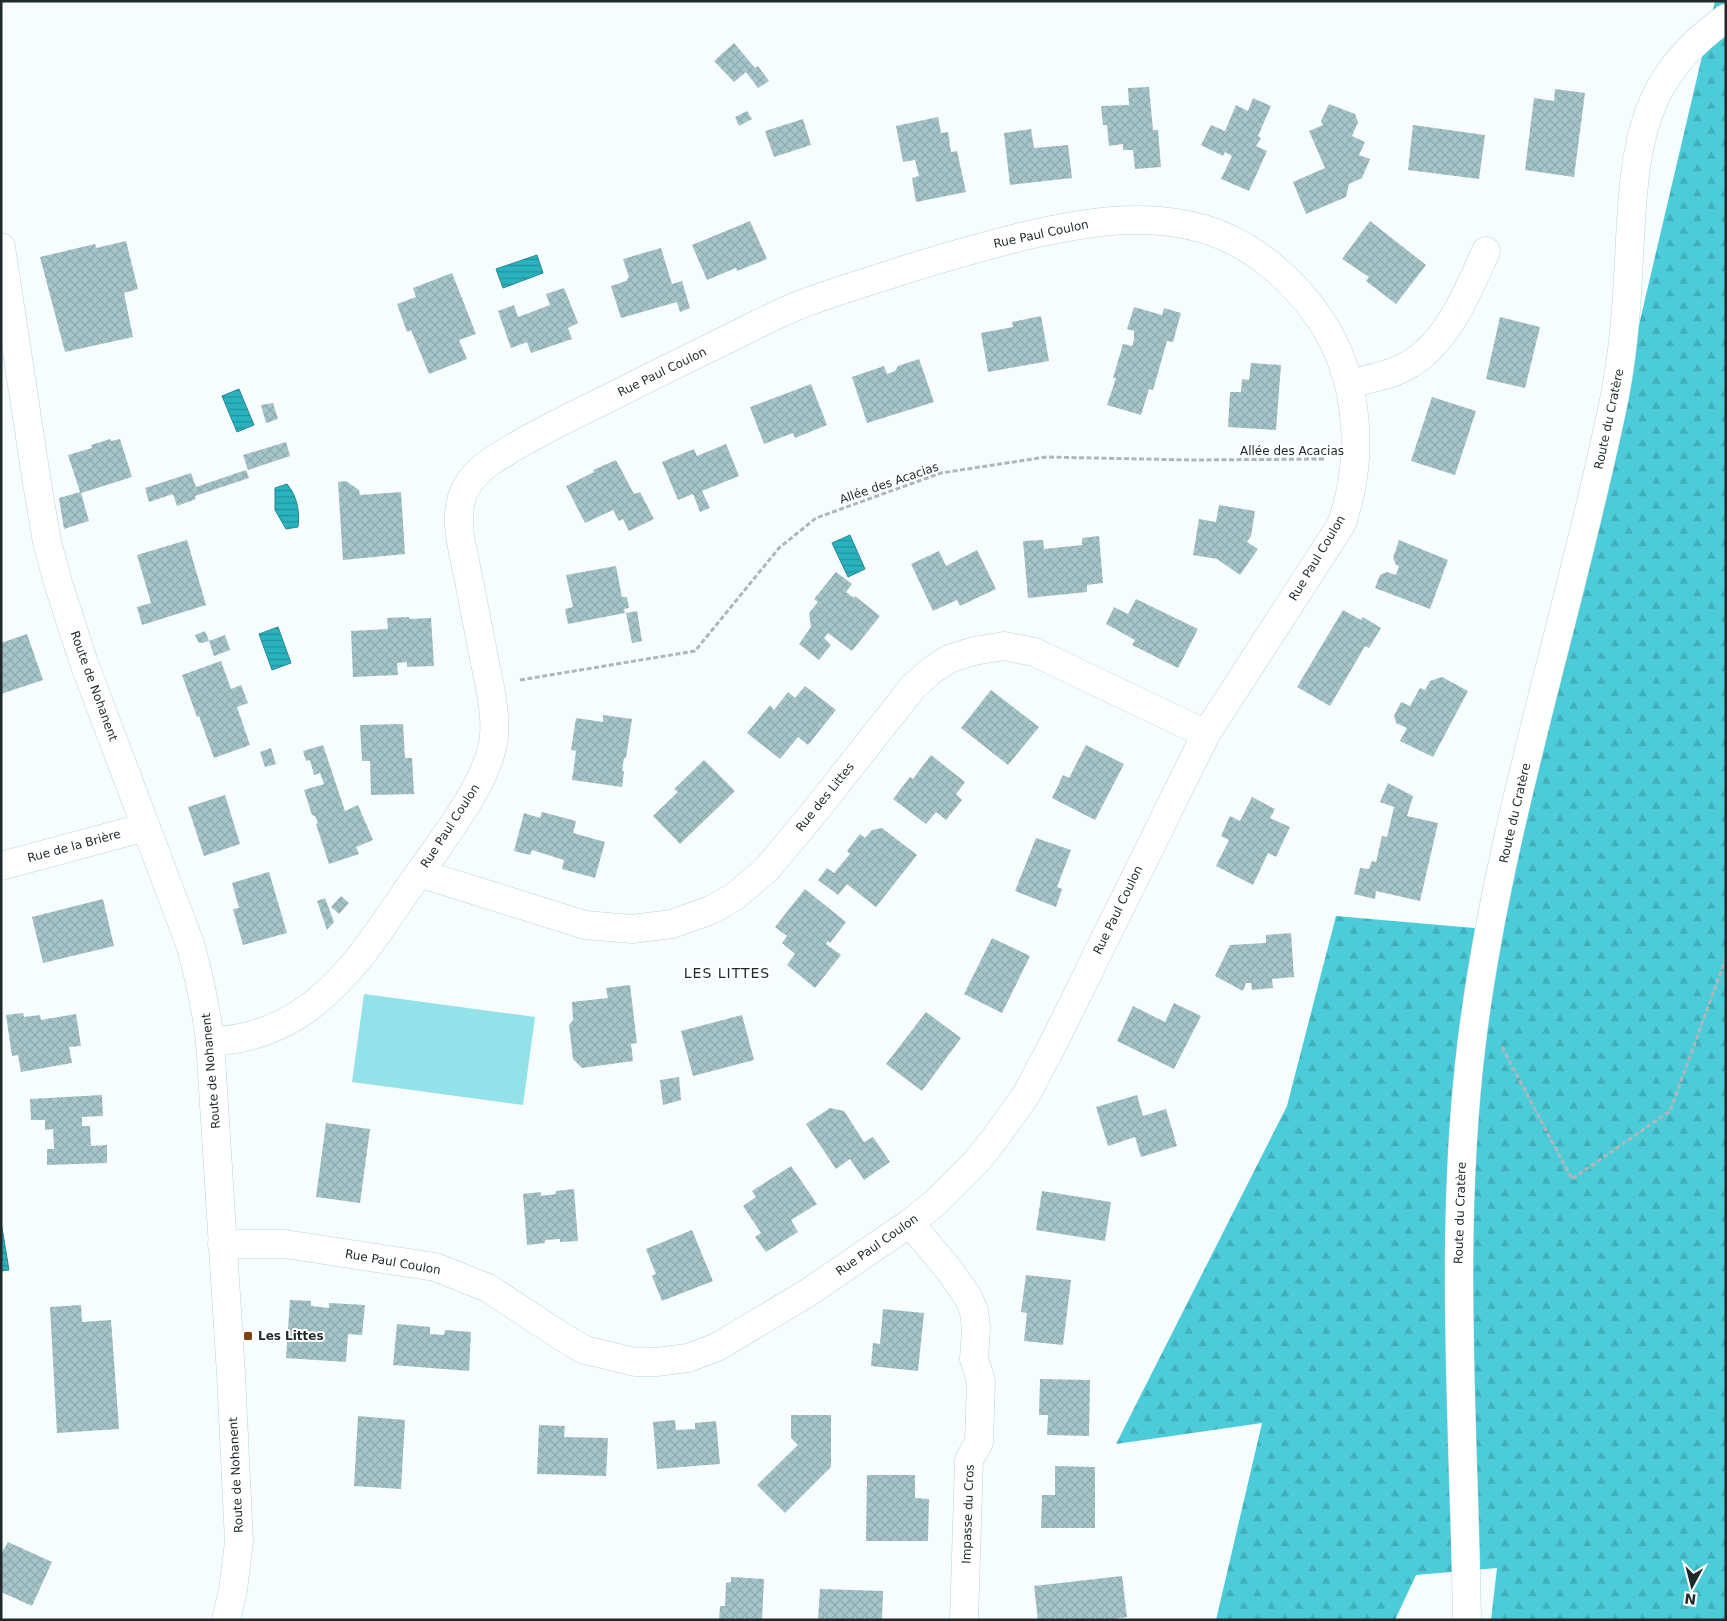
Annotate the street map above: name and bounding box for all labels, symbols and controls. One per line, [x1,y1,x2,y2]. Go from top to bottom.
street label: Rue Paul Coulon [992,217,1090,251]
street label: Rue Paul Coulon [615,344,709,400]
street label: Route du Cratère [1591,367,1627,471]
street label: Allée des Acacias [1240,444,1344,458]
street label: Allée des Acacias [838,459,940,507]
street label: Rue Paul Coulon [1286,513,1348,603]
street label: Route de Nohanent [68,629,121,743]
street label: Rue des Littes [793,760,857,834]
street label: Route du Cratère [1497,761,1533,865]
street label: Rue Paul Coulon [418,782,482,870]
street label: Rue de la Brière [26,827,122,865]
street label: Rue Paul Coulon [1090,863,1146,957]
district label: LES LITTES [684,965,770,981]
street label: Route de Nohanent [199,1012,223,1129]
street label: Route du Cratère [1451,1162,1469,1264]
street label: Rue Paul Coulon [833,1211,921,1279]
street label: Rue Paul Coulon [344,1247,442,1277]
place label: Les Littes [258,1329,324,1343]
marker: Les Littes [242,1330,254,1342]
street label: Route de Nohanent [226,1416,246,1533]
street label: Impasse du Cros [959,1464,977,1564]
north arrow [1667,1561,1717,1611]
text: N [1684,1590,1697,1608]

